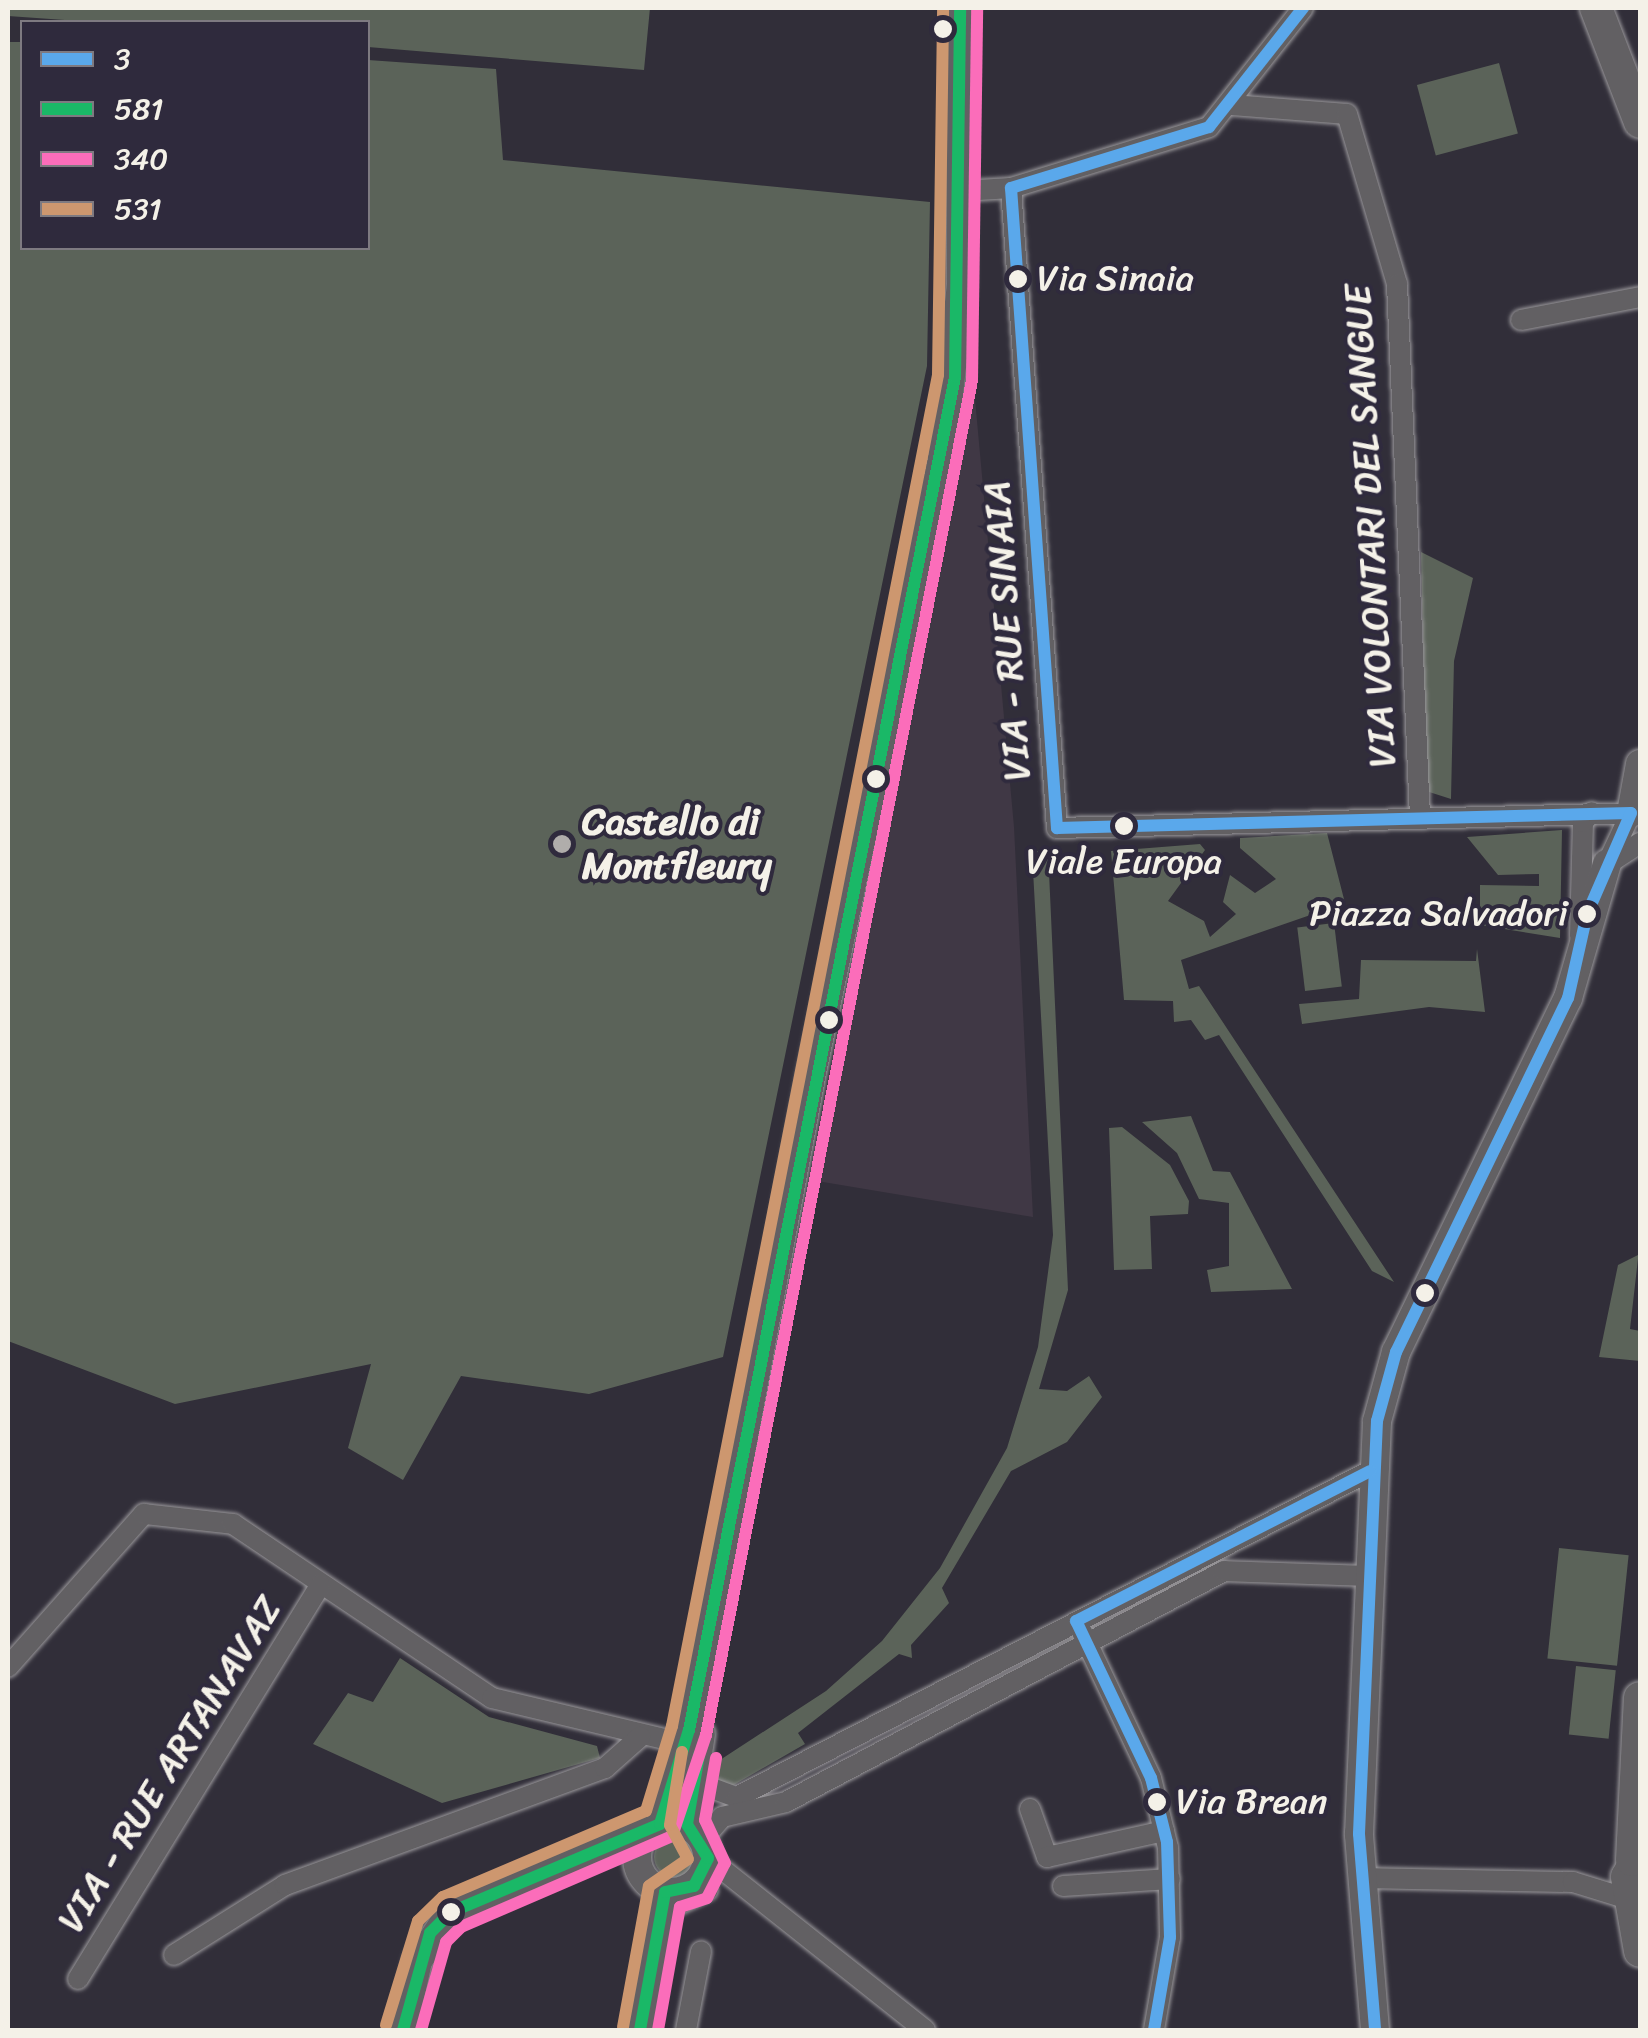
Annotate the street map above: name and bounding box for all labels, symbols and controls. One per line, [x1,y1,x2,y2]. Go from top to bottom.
unlabelled marker [933,19,953,39]
legend [20,20,370,250]
text: 3 [114,32,130,86]
text: 581 [114,82,163,136]
text: 340 [114,132,168,186]
text: 531 [114,182,162,236]
place label: Via Sinaia [1037,257,1194,301]
marker: Via Sinaia [1008,269,1028,289]
street label: VIA VOLONTARI DEL SANGUE [1334,278,1406,774]
street label: VIA - RUE SINAIA [974,477,1040,785]
unlabelled marker [866,769,886,789]
place label: Castello di Montfleury [582,799,772,888]
marker: Viale Europa [1114,816,1134,836]
marker: Castello di Montfleury [551,833,573,855]
place label: Viale Europa [1026,840,1222,884]
place label: Piazza Salvadori [1309,892,1568,936]
marker: Piazza Salvadori [1577,904,1597,924]
unlabelled marker [819,1010,839,1030]
unlabelled marker [1415,1283,1435,1303]
street label: VIA - RUE ARTANAVAZ [49,1590,291,1938]
place label: Via Brean [1176,1780,1328,1824]
marker: Via Brean [1147,1792,1167,1812]
unlabelled marker [441,1902,461,1922]

